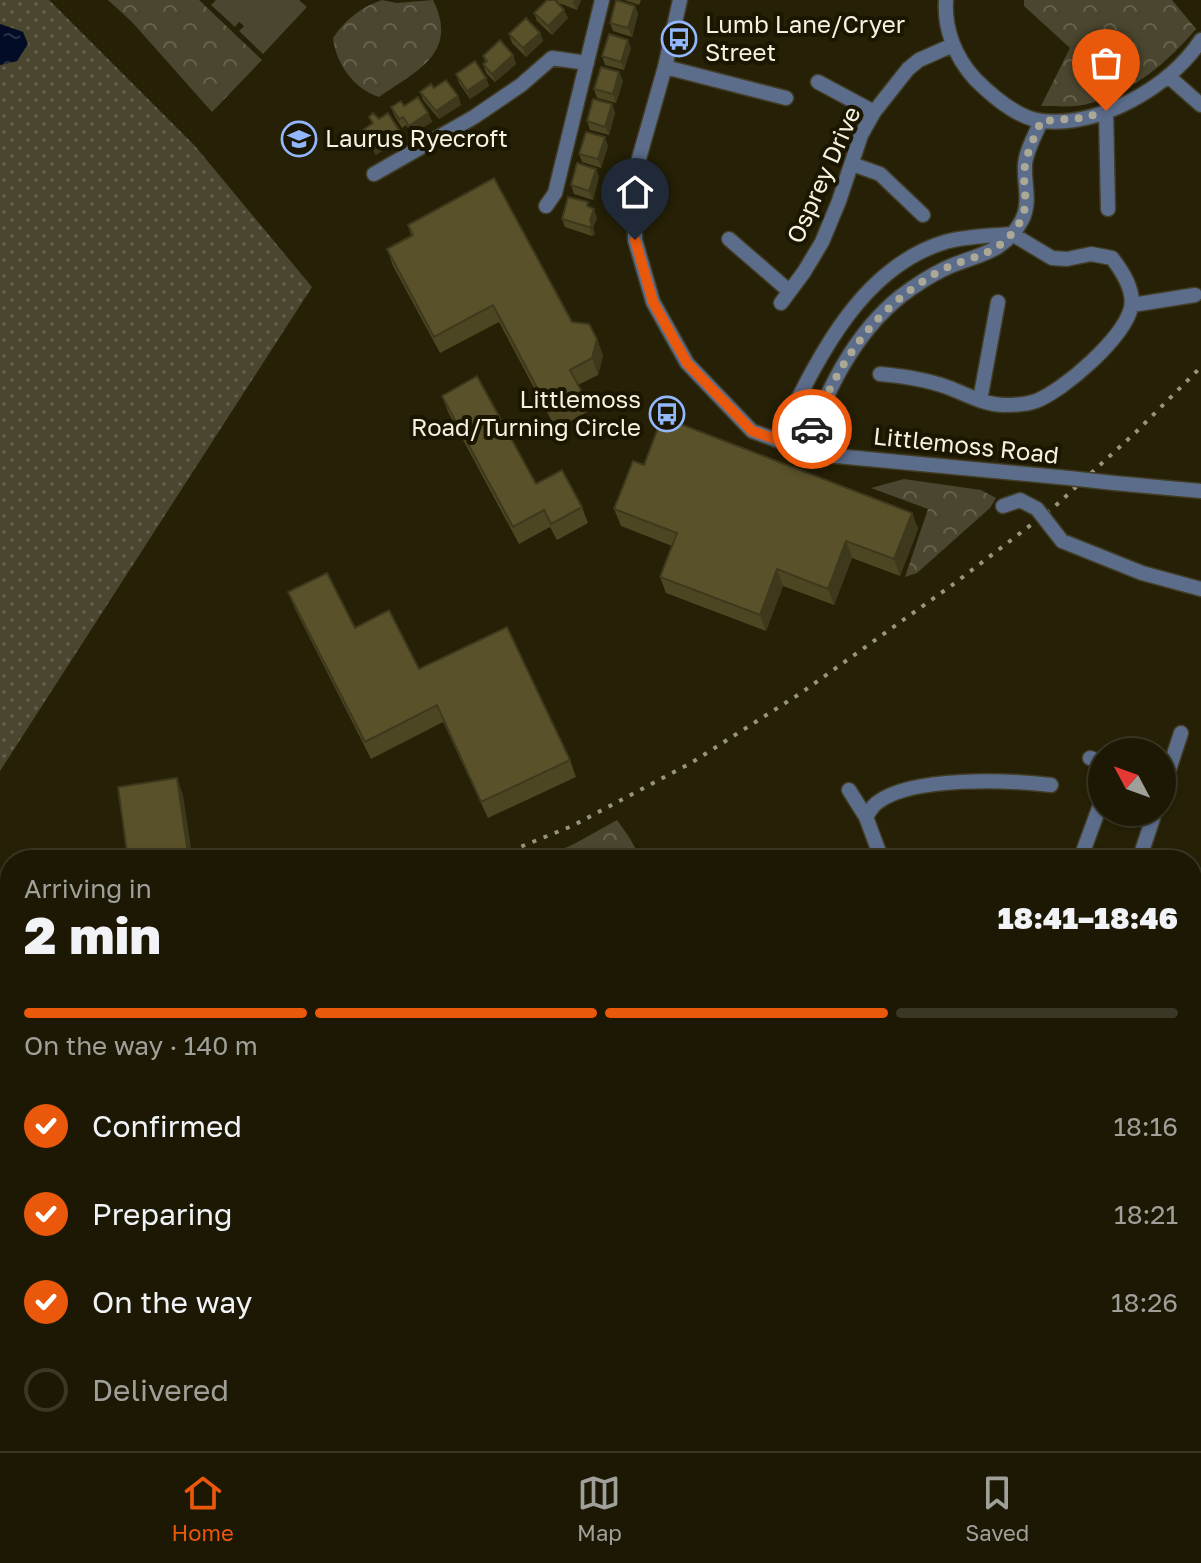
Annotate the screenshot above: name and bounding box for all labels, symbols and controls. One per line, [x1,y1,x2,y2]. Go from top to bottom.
place label: Lumb Lane/Cryer Street [705,9,905,66]
bus stop icon: Lumb Lane/Cryer Street [660,20,698,58]
pin [1072,29,1140,111]
icon: bag [1084,41,1128,85]
street label: Osprey Drive [780,101,866,247]
school or university icon: Laurus Ryecroft [280,120,318,158]
place label: Laurus Ryecroft [325,123,508,152]
pin [601,158,669,240]
icon: home [613,170,657,214]
place label: Littlemoss Road/Turning Circle [411,384,641,441]
courier [772,389,852,469]
bus stop icon: Littlemoss Road/Turning Circle [648,395,686,433]
icon: car [790,407,834,451]
street label: Littlemoss Road [872,420,1060,469]
north arrow [1088,738,1176,826]
map controls [1088,738,1176,826]
text: Arriving in [24,873,152,904]
text: 18:41–18:46 [998,900,1178,936]
text: 2 min [24,903,161,965]
text: On the way · 140 m [24,1030,258,1061]
icon: check [24,1104,68,1148]
text: Confirmed [92,1108,242,1144]
text: 18:16 [1113,1111,1178,1142]
icon: check [24,1192,68,1236]
text: Preparing [92,1196,233,1232]
text: 18:21 [1114,1199,1178,1230]
icon: check [24,1280,68,1324]
text: On the way [92,1284,252,1320]
text: 18:26 [1111,1287,1178,1318]
text: Delivered [92,1372,229,1408]
tab: Home [172,1471,234,1546]
tab: Map [577,1471,622,1546]
tab: Saved [965,1471,1029,1546]

